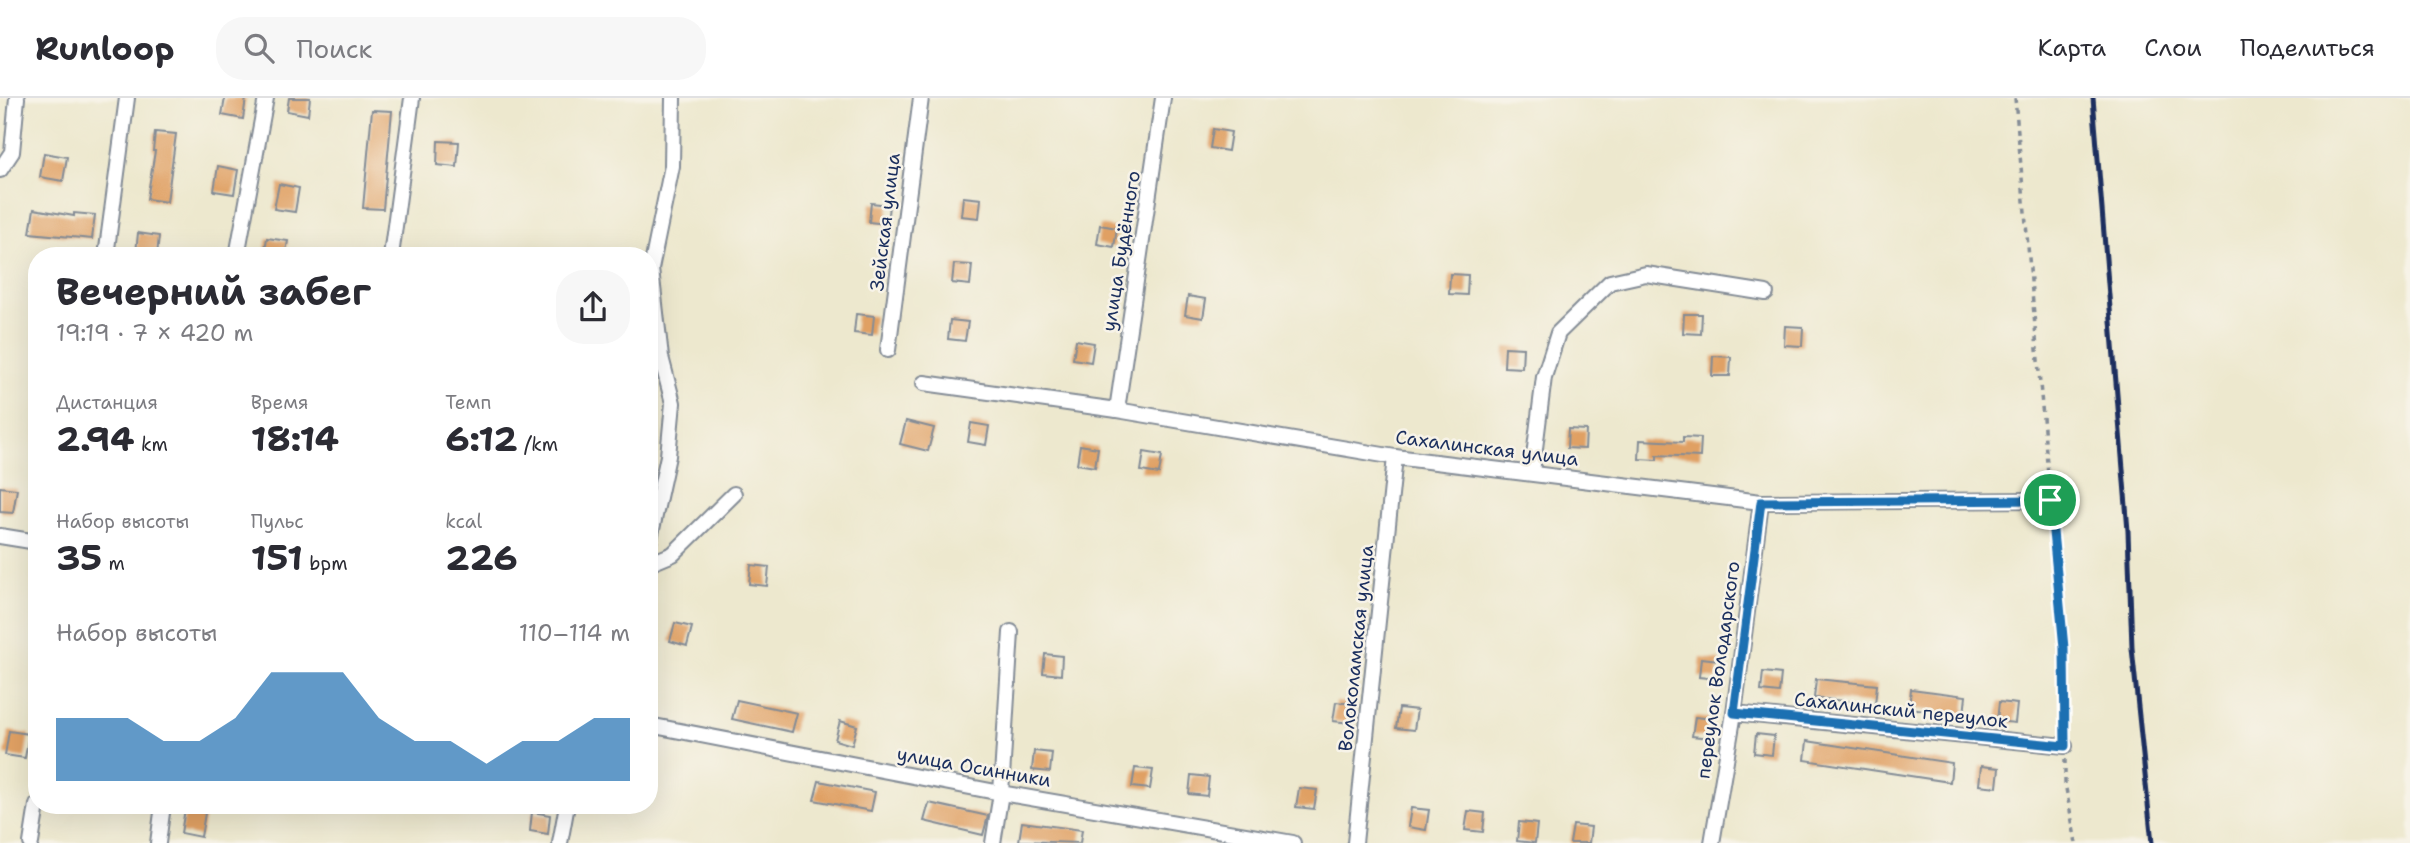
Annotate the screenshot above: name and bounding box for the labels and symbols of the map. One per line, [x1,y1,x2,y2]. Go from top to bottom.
street label: Зейская улица [864,151,906,293]
street label: улица Будённого [1096,169,1146,333]
street label: Сахалинская улица [1394,424,1580,472]
pin [2020,470,2080,530]
street label: Волоколамская улица [1333,543,1379,753]
street label: переулок Володарского [1690,560,1746,780]
street label: Сахалинский переулок [1793,686,2009,734]
street label: улица Осинники [895,741,1053,793]

